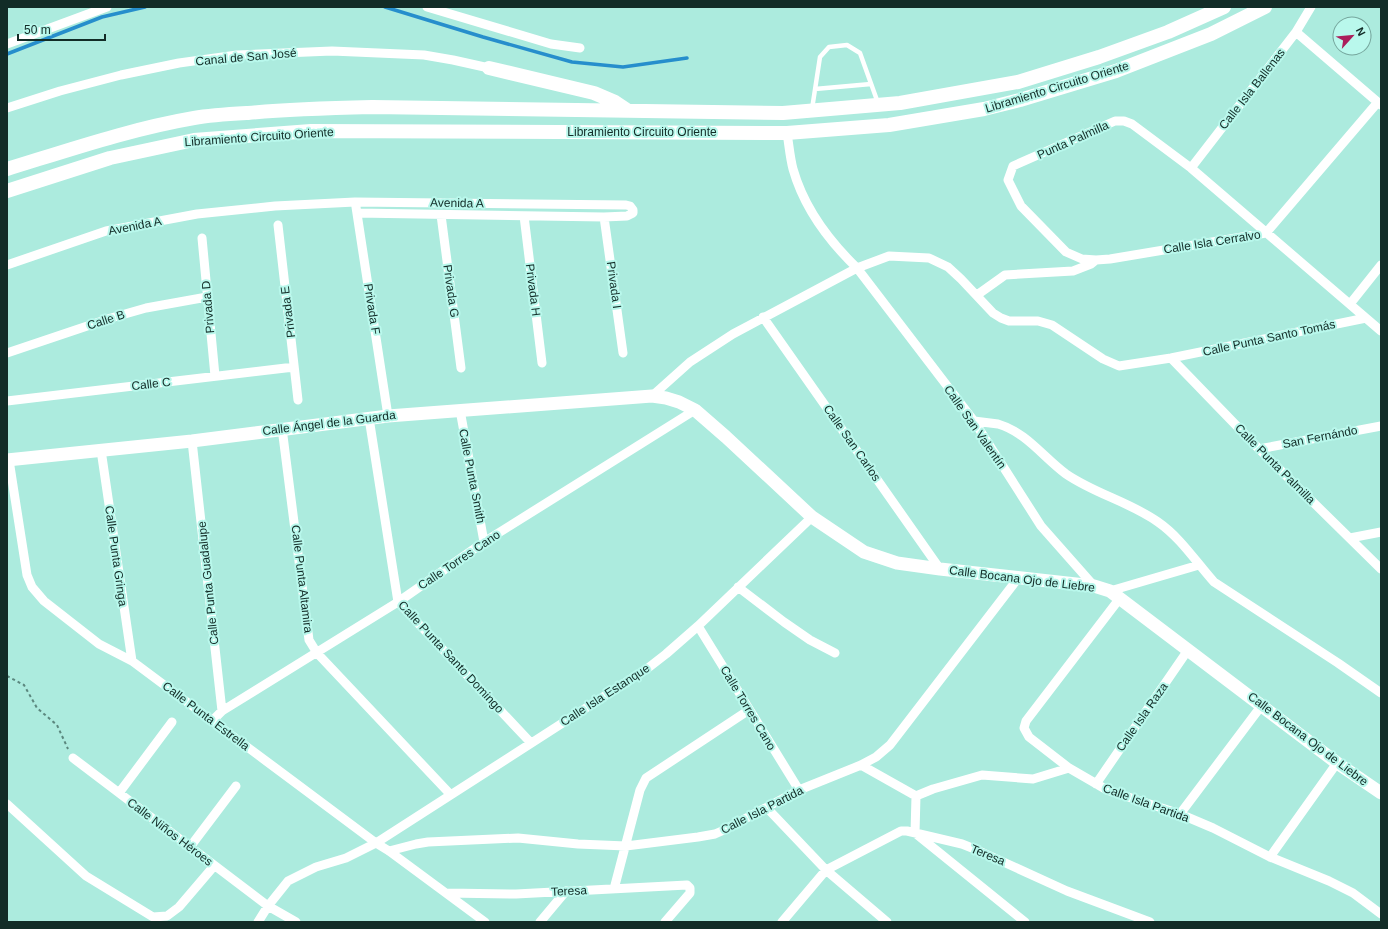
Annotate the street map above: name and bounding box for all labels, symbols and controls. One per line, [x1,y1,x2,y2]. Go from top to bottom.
scale bar [18,16,105,42]
north arrow [1332,16,1372,56]
text: 50 m [24,23,51,37]
text: N [1354,25,1368,38]
street label: Canal de San José [195,46,297,68]
street label: Calle Isla Ballenas [1216,46,1288,132]
street label: Libramiento Circuito Oriente [984,58,1131,116]
street label: Punta Palmilla [1035,118,1111,162]
street label: Libramiento Circuito Oriente [184,125,334,149]
street label: Libramiento Circuito Oriente [567,125,717,139]
street label: Avenida A [430,196,484,210]
street label: Avenida A [107,214,163,238]
street label: Calle Isla Cerralvo [1162,227,1262,257]
street label: Privada I [604,261,624,309]
street label: Privada H [523,263,543,317]
street label: Privada G [440,264,462,318]
street label: Privada D [199,280,217,334]
street label: Privada F [361,283,383,335]
street label: Privada E [278,285,298,339]
street label: Calle B [85,307,127,333]
street label: Calle Punta Santo Tomás [1201,317,1337,359]
street label: Calle C [131,375,172,393]
street label: Calle San Valentín [941,383,1009,471]
street label: Calle San Carlos [820,402,884,484]
street label: Calle Ángel de la Guarda [261,407,397,438]
street label: Calle Punta Palmilla [1232,421,1318,507]
street label: San Fernándo [1281,423,1359,451]
street label: Calle Punta Smith [456,428,488,524]
street label: Calle Punta Gringa [102,505,130,607]
street label: Calle Punta Guadalupe [195,520,221,645]
street label: Calle Punta Altamira [288,524,316,634]
street label: Calle Torres Cano [415,527,503,593]
street label: Calle Bocana Ojo de Liebre [948,563,1096,595]
street label: Calle Punta Santo Domingo [395,598,507,716]
street label: Calle Isla Estanque [558,661,652,729]
street label: Calle Torres Cano [717,663,779,753]
street label: Calle Punta Estrella [160,679,253,753]
street label: Calle Isla Raza [1113,680,1171,754]
street label: Calle Bocana Ojo de Liebre [1245,689,1371,789]
street label: Calle Isla Partida [1101,781,1191,825]
street label: Calle Isla Partida [718,783,806,837]
street label: Calle Niños Héroes [125,795,215,869]
street label: Teresa [969,842,1008,869]
street label: Teresa [551,883,588,899]

